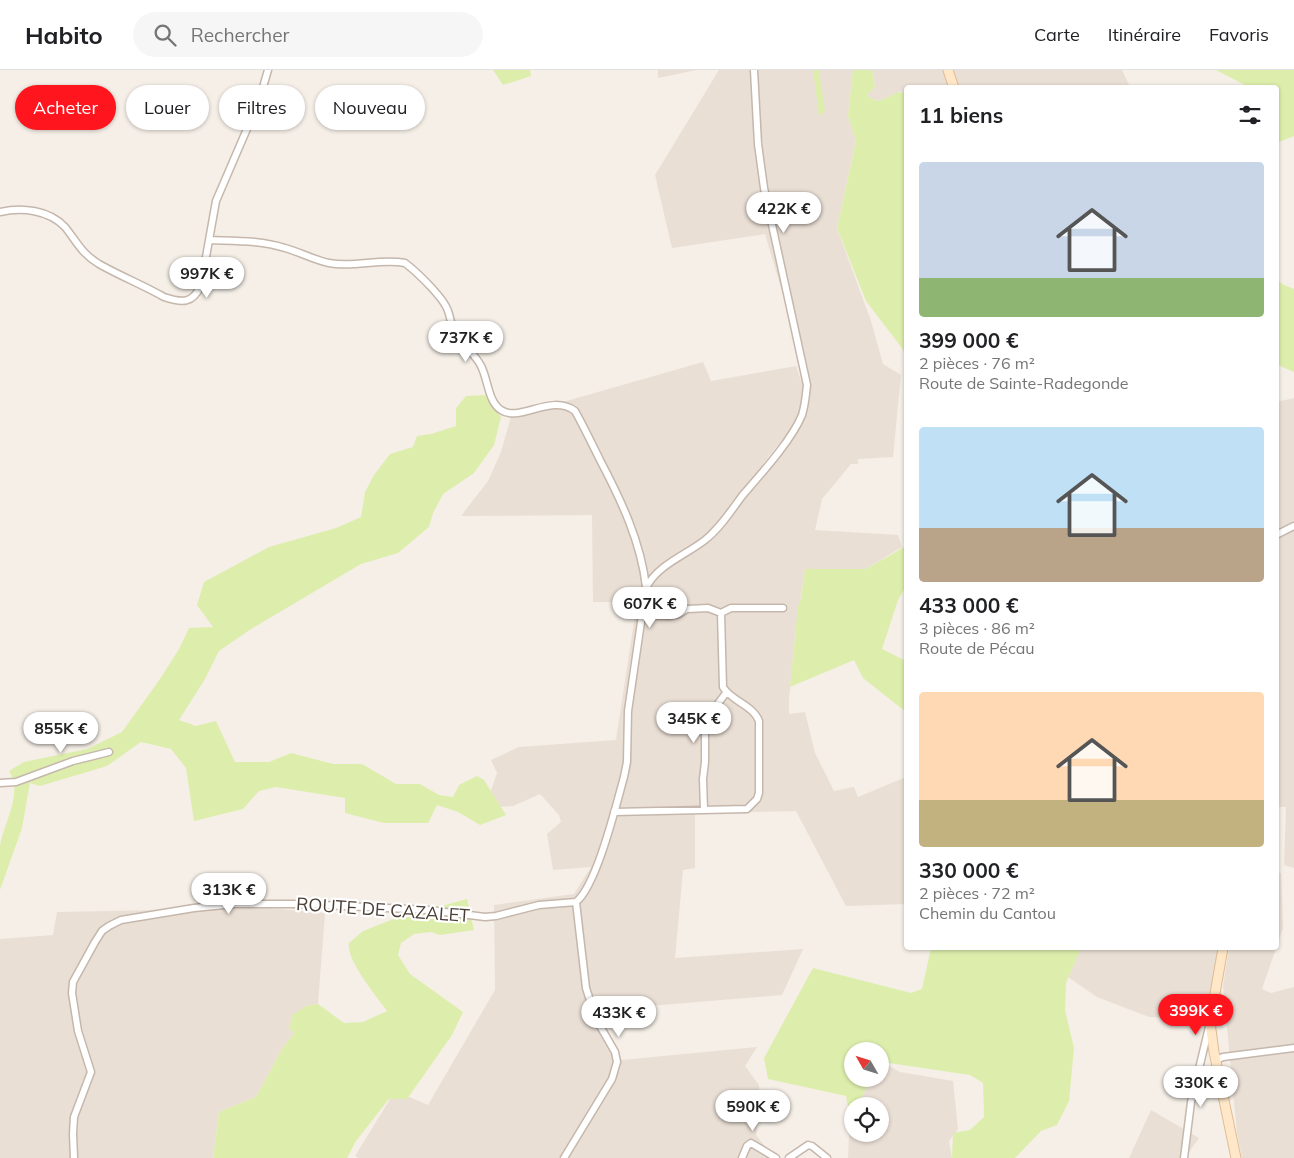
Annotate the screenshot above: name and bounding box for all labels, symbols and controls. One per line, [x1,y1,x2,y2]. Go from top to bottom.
search box [133,12,483,57]
text: Habito [25,20,103,50]
icon: search [151,21,179,49]
text: Rechercher [191,23,290,47]
text: Carte [1034,23,1080,46]
text: Itinéraire [1108,23,1181,46]
text: Favoris [1209,23,1269,46]
chip: Acheter [15,85,116,130]
chip: Louer [126,85,209,130]
chip: Filtres [219,85,305,130]
chip: Nouveau [315,85,425,130]
icon: filters [1236,101,1264,129]
text: 11 biens [919,102,1003,128]
pin: 422K € [743,191,825,234]
icon: home [1047,195,1137,285]
text: 422K € [757,198,811,218]
pin: 997K € [166,256,248,299]
text: 997K € [180,263,234,283]
pin: 737K € [425,320,507,363]
text: 737K € [439,327,493,347]
text: 399 000 € [919,327,1019,353]
text: 2 pièces · 76 m² [919,353,1035,373]
text: Route de Sainte-Radegonde [919,373,1129,393]
icon: home [1047,460,1137,550]
pin: 607K € [609,586,691,629]
text: 433 000 € [919,592,1019,618]
text: 607K € [623,593,677,613]
text: 3 pièces · 86 m² [919,618,1035,638]
text: Route de Pécau [919,638,1035,658]
pin: 345K € [653,702,735,744]
text: 345K € [667,708,721,728]
pin: 855K € [20,712,102,754]
text: 855K € [34,718,88,738]
icon: home [1047,725,1137,815]
text: 330 000 € [919,857,1019,883]
pin: 313K € [188,872,270,915]
text: 313K € [202,879,256,899]
text: 2 pièces · 72 m² [919,883,1035,903]
street label: ROUTE DE CAZALET [295,892,471,927]
text: Chemin du Cantou [919,903,1056,923]
pin: 399K € [1155,994,1237,1036]
pin: 433K € [578,996,660,1038]
text: 399K € [1169,1000,1223,1020]
text: 433K € [592,1002,646,1022]
north arrow [844,1042,889,1088]
map controls [844,1042,889,1142]
pin: 330K € [1160,1066,1242,1108]
text: 330K € [1174,1072,1228,1092]
pin: 590K € [712,1090,794,1132]
text: 590K € [726,1096,780,1116]
button: locate [844,1097,889,1142]

